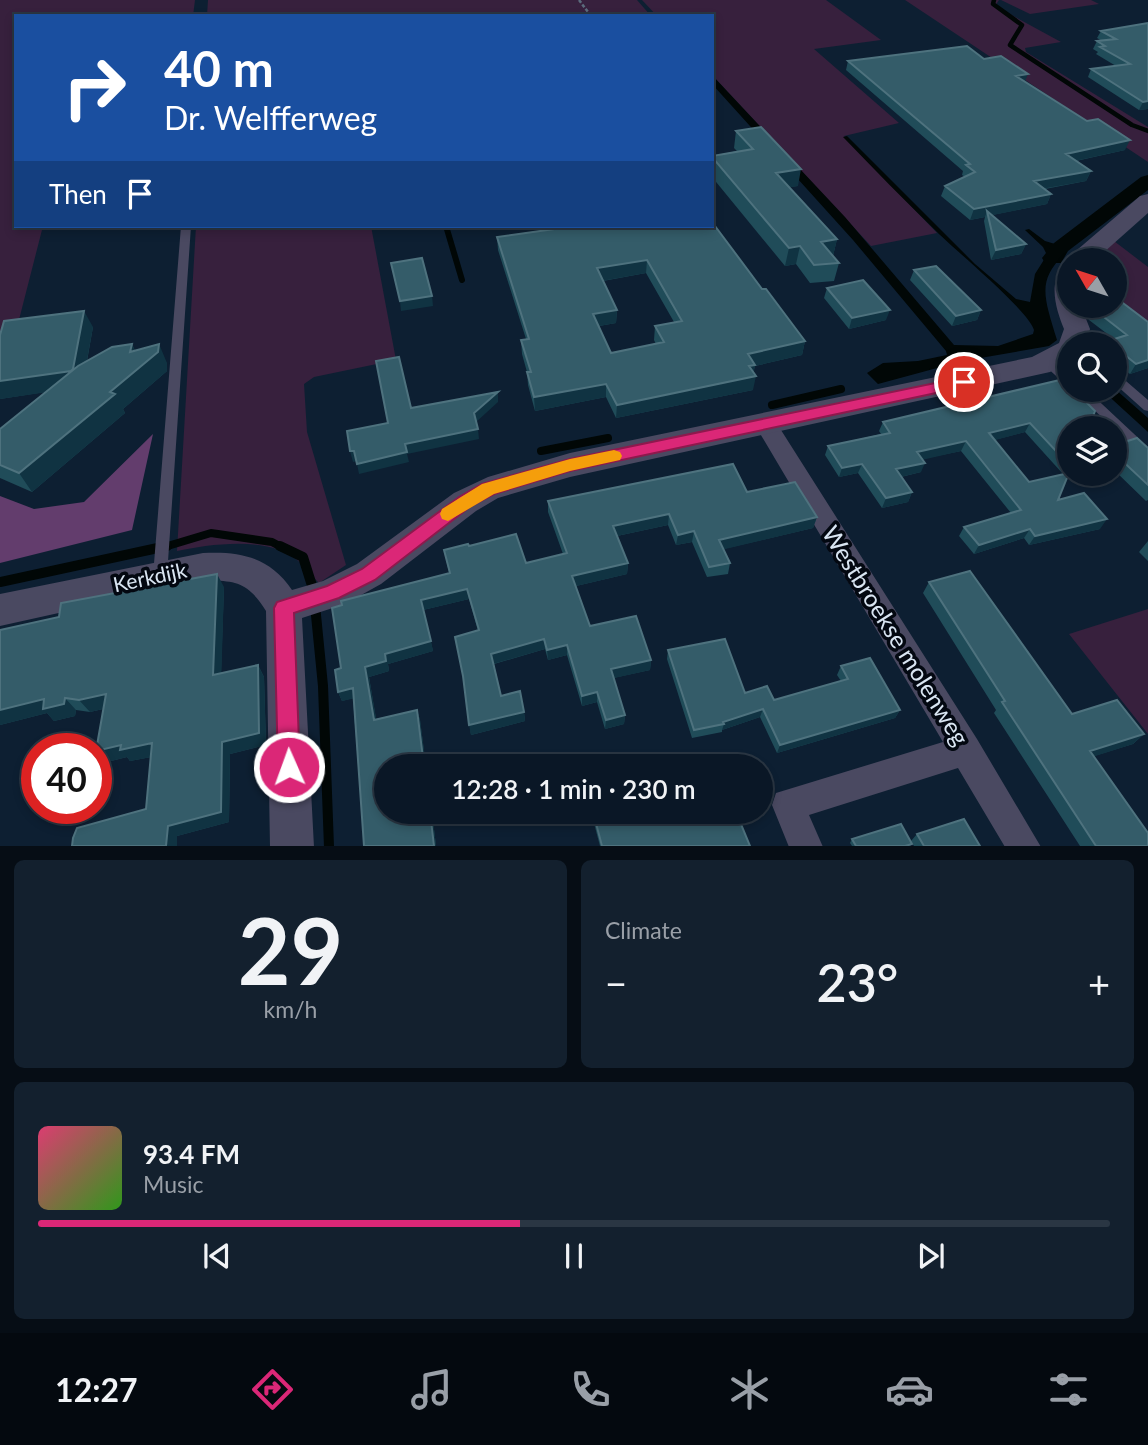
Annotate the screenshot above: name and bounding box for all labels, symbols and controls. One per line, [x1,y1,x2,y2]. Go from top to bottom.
text: 40 m [164,39,274,97]
icon: right [49,42,140,133]
text: Dr. Welfferweg [164,98,377,137]
icon: arrive [121,175,159,213]
text: Then [49,178,107,210]
north arrow [1057,248,1127,318]
map controls [1057,248,1127,486]
button: search [1057,332,1127,402]
pin [934,352,994,412]
icon: arrive [945,363,983,401]
button: layers [1057,416,1127,486]
street label: Westbroekse molenweg [817,520,976,750]
street label: Kerkdijk [111,556,189,597]
position arrow [252,730,326,804]
speed limit sign: 40 [21,733,112,824]
text: 12:28 · 1 min · 230 m [451,773,696,805]
text: 29 [238,895,343,1004]
text: Climate [605,916,682,944]
text: 23° [817,951,898,1013]
text: − [605,960,627,1006]
text: + [1088,960,1110,1006]
text: km/h [264,995,317,1023]
text: 93.4 FM [143,1138,240,1170]
text: Music [143,1170,203,1198]
icon: previous [198,1237,236,1275]
icon: pause [555,1237,593,1275]
icon: next [912,1237,950,1275]
icon: directions [248,1365,297,1414]
icon: music [407,1365,456,1414]
icon: phone [566,1365,615,1414]
icon: climate [725,1365,774,1414]
icon: car [885,1365,934,1414]
icon: filters [1044,1365,1093,1414]
text: 12:27 [55,1370,138,1409]

